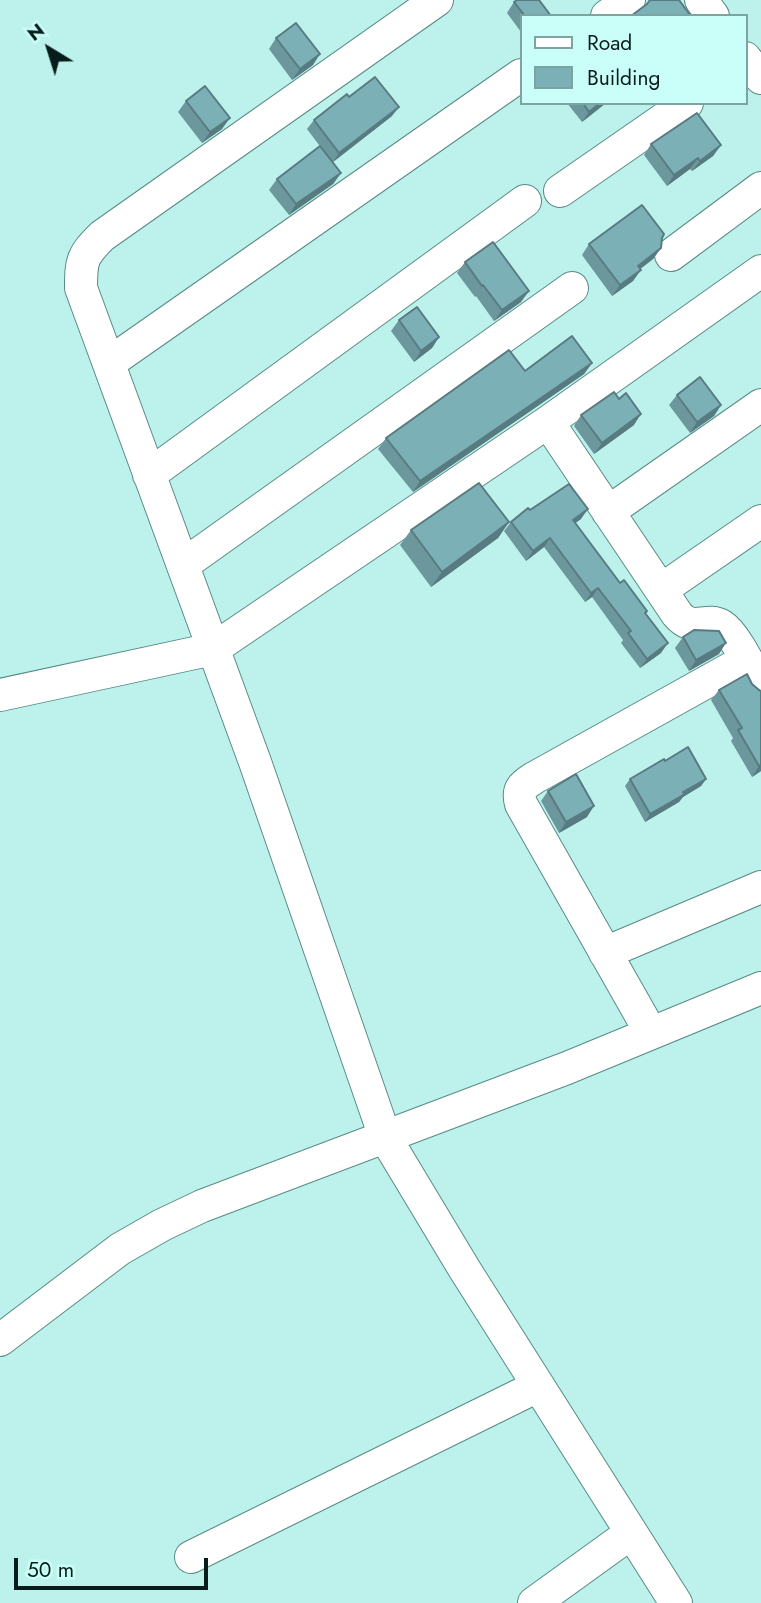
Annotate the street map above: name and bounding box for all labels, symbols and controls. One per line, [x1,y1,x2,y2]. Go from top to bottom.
north arrow [14,14,84,84]
legend [520,14,747,105]
text: N [22,17,50,47]
text: Road [587,28,632,58]
text: Building [587,63,660,93]
scale bar [18,1544,212,1588]
text: 50 m [27,1555,74,1585]

